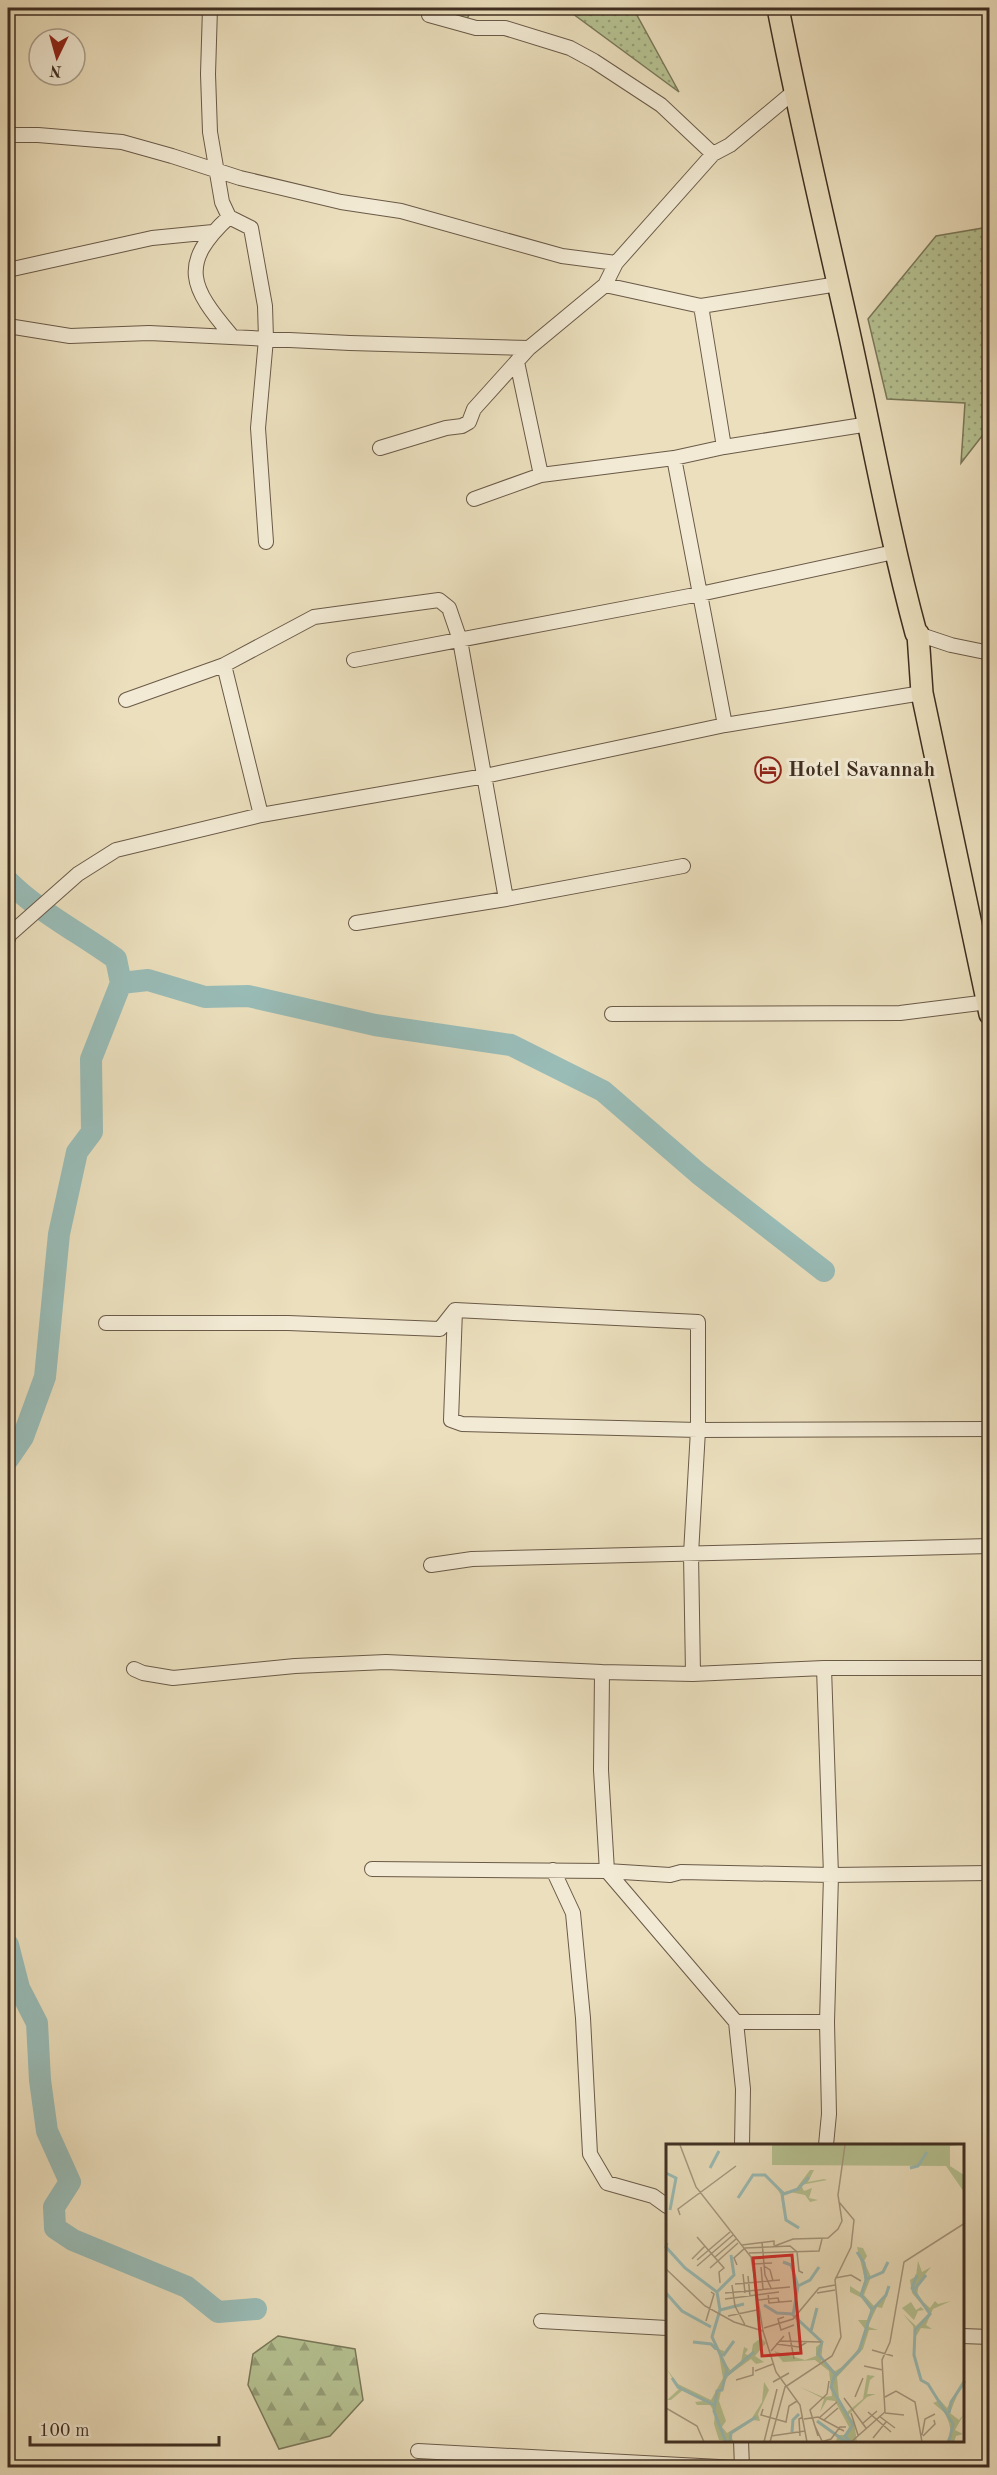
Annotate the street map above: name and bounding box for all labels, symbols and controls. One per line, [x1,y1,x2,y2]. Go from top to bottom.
north arrow [27,27,87,87]
text: N [48,61,63,78]
hotel icon: Hotel Savannah [753,755,783,785]
place label: Hotel Savannah [788,760,935,781]
inset map [666,2144,964,2442]
scale bar [30,2409,219,2447]
text: 100 m [39,2422,90,2440]

